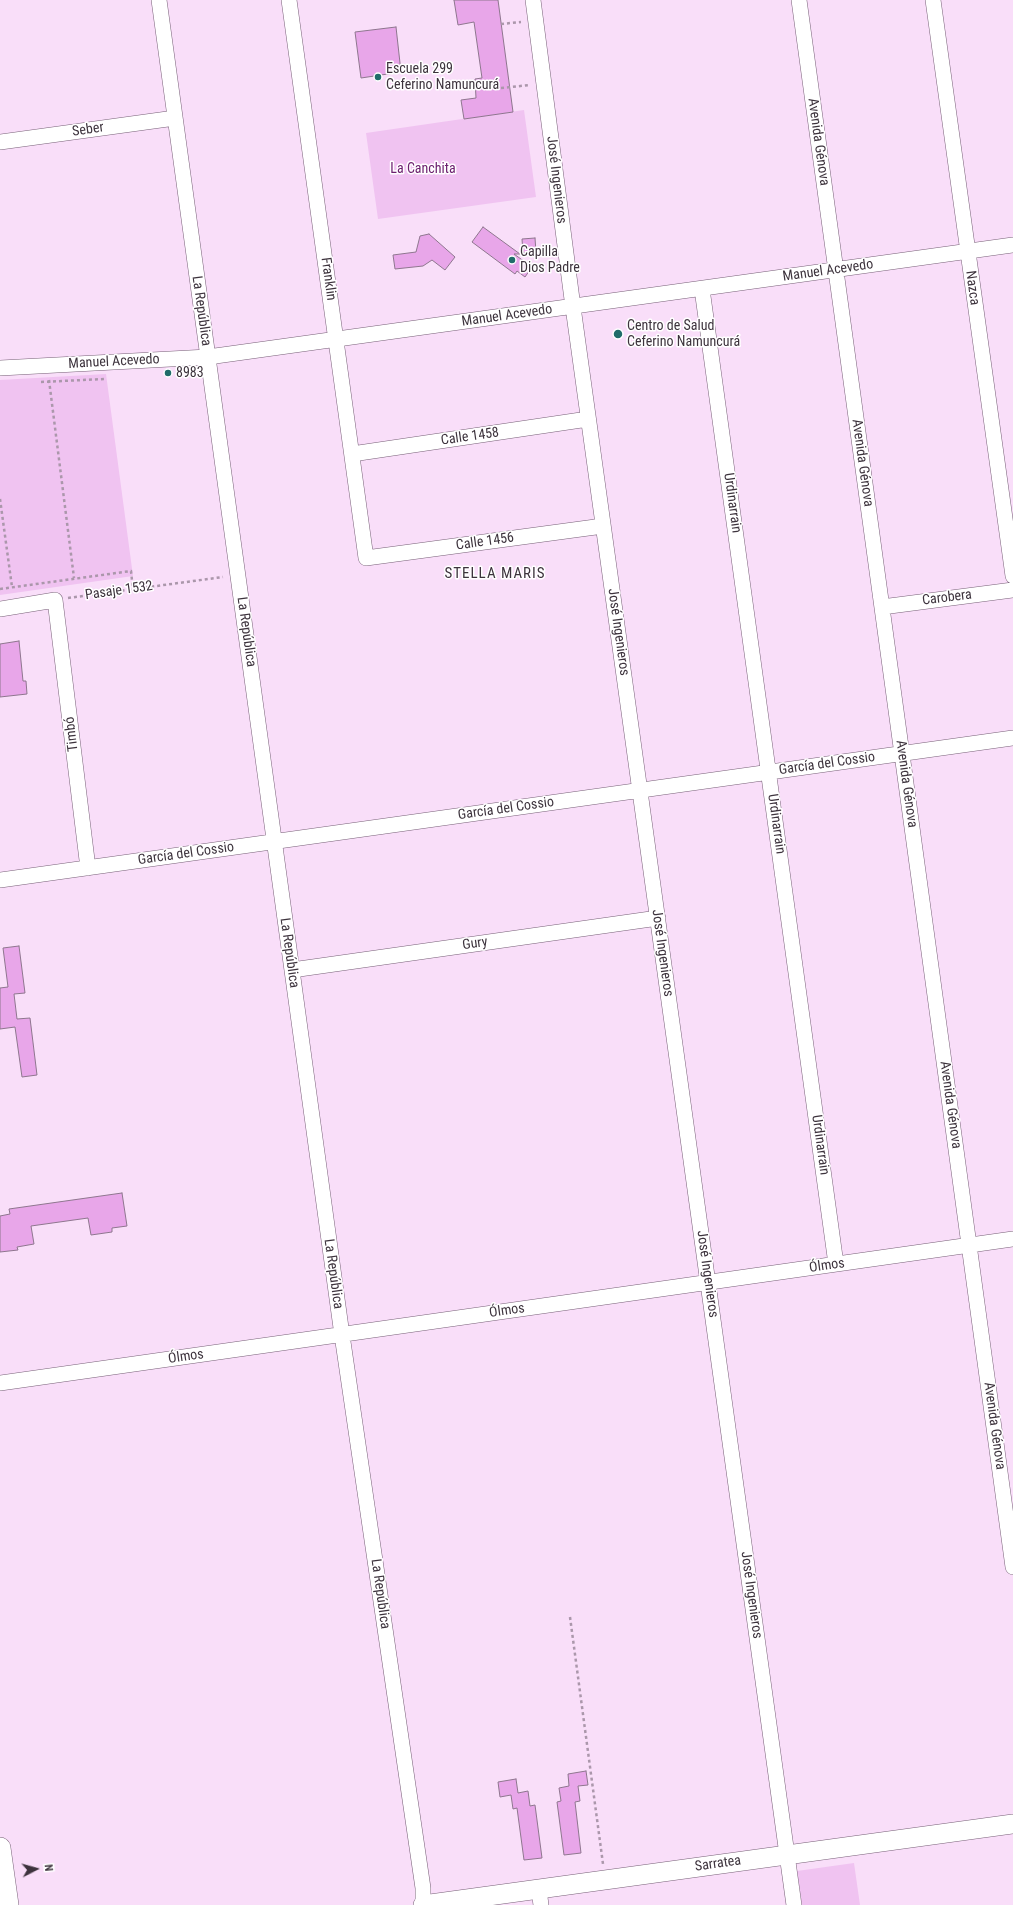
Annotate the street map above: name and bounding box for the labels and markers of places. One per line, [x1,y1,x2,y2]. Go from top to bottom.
place label: Escuela 299 Ceferino Namuncurá [386,61,499,94]
marker: Escuela 299 Ceferino Namuncurá [373,72,383,82]
place label: Capilla Dios Padre [520,244,580,276]
marker: Capilla Dios Padre [507,255,517,265]
place label: Centro de Salud Ceferino Namuncurá [627,318,740,350]
marker: Centro de Salud Ceferino Namuncurá [612,328,624,340]
place label: 8983 [176,365,204,381]
marker: 8983 [163,368,173,378]

